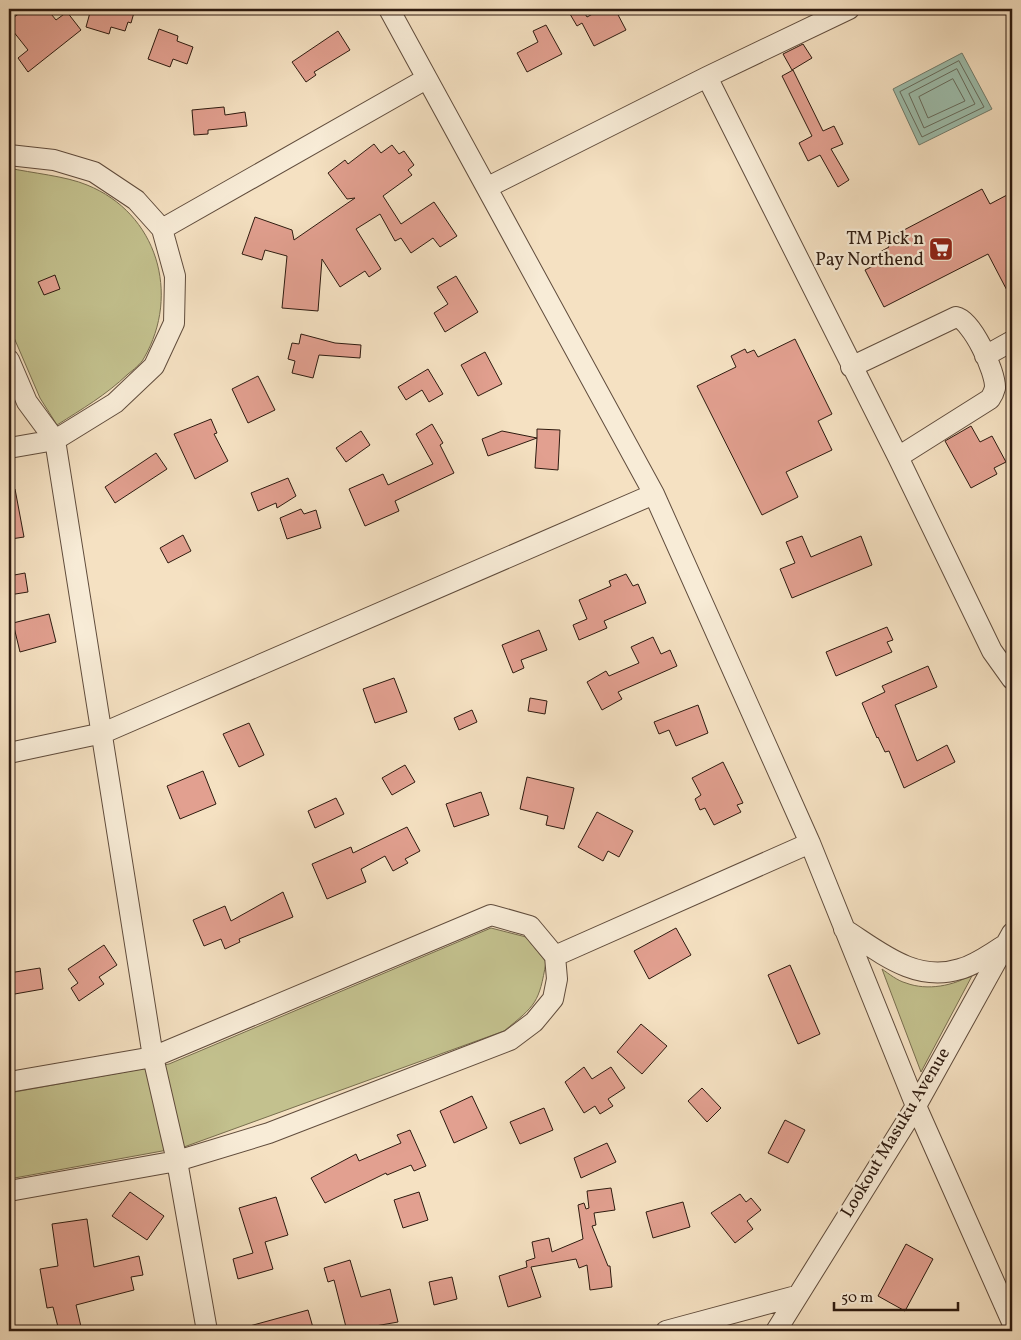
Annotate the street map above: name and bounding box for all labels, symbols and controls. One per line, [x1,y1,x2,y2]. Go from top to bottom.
place label: TM Pick n Pay Northend [815,227,924,273]
supermarket icon: TM Pick n Pay Northend [928,236,954,262]
street label: Lookout Masuku Avenue [835,1043,957,1223]
scale bar [834,1280,957,1312]
text: 50 m [841,1288,873,1309]

